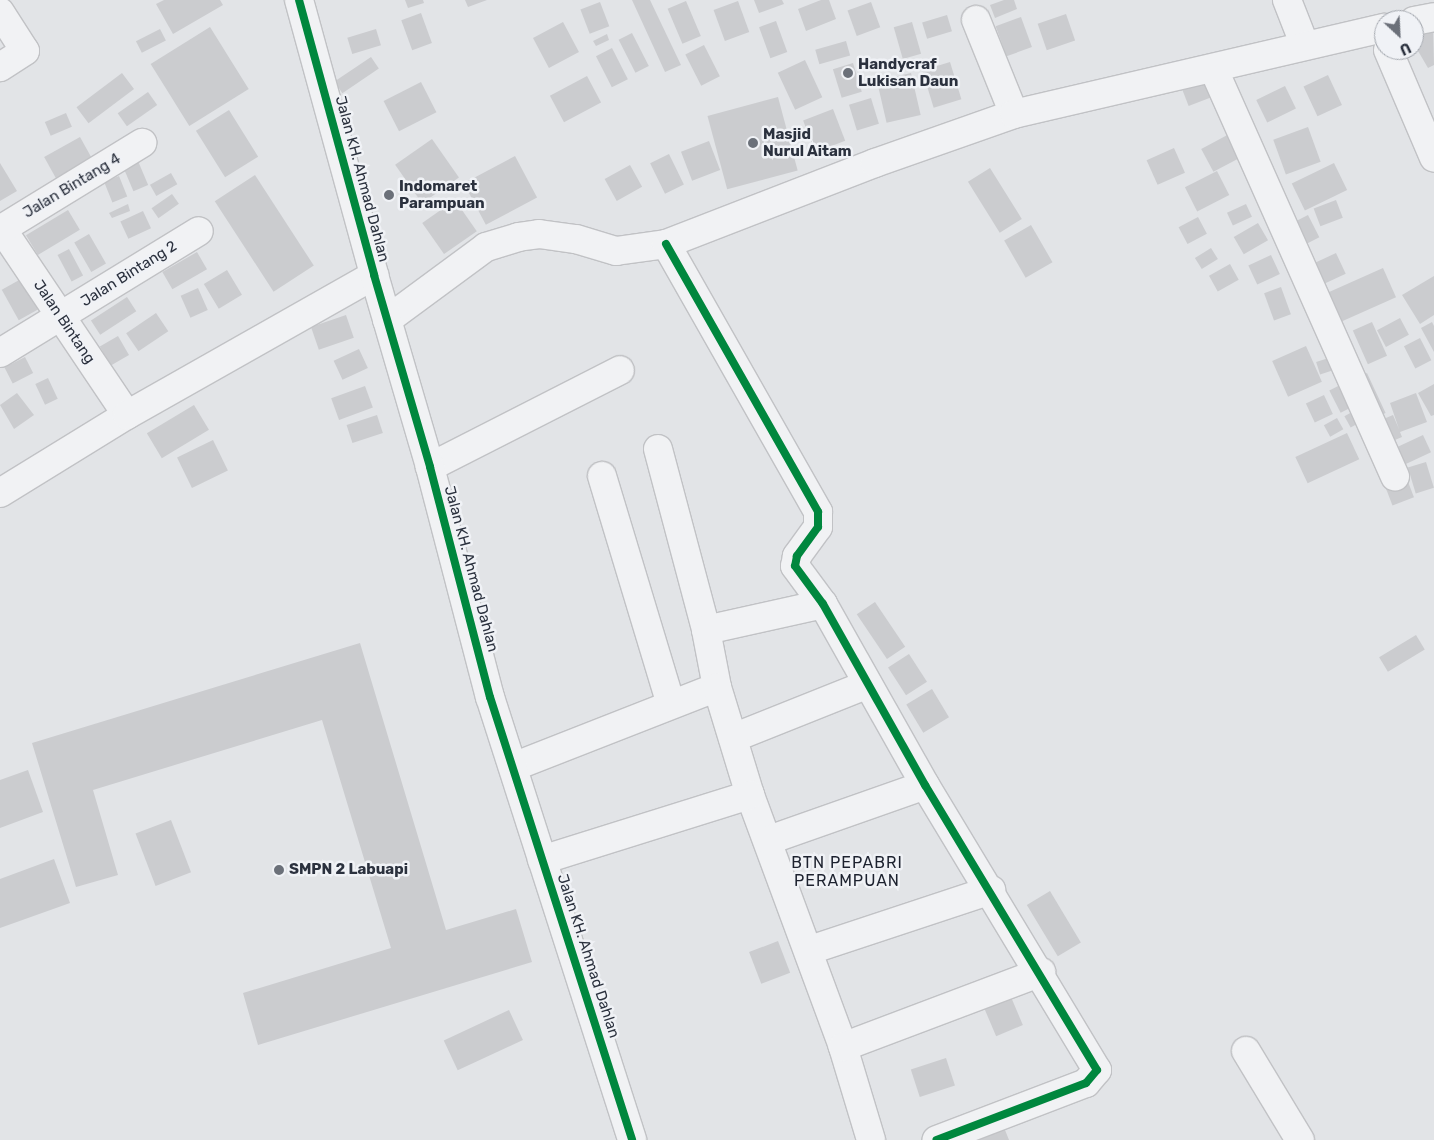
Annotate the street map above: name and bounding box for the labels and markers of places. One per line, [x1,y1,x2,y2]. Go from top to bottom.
place label: Handycraf Lukisan Daun [858,55,958,90]
marker: Handycraf Lukisan Daun [842,67,854,79]
place label: Masjid Nurul Aitam [763,125,852,160]
marker: Masjid Nurul Aitam [747,137,759,149]
place label: Indomaret Parampuan [399,177,485,212]
marker: Indomaret Parampuan [383,189,395,201]
place label: SMPN 2 Labuapi [289,861,408,879]
marker: SMPN 2 Labuapi [273,864,285,876]

